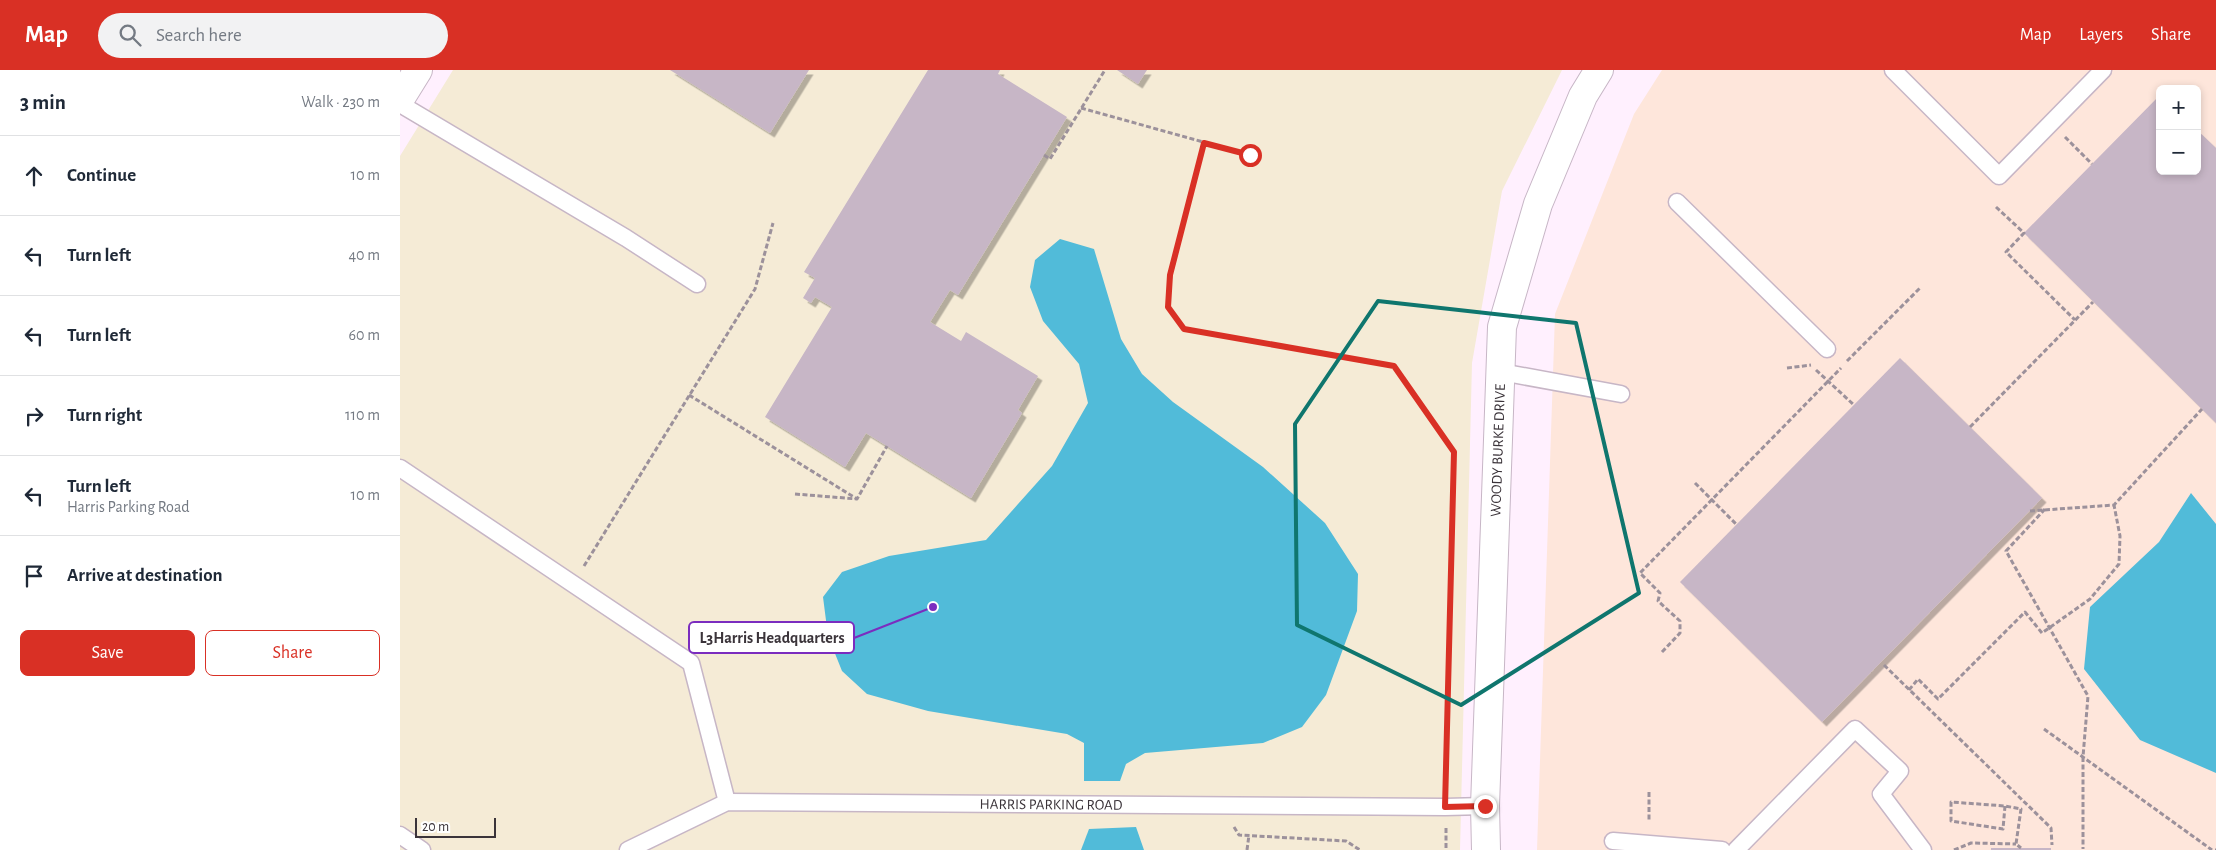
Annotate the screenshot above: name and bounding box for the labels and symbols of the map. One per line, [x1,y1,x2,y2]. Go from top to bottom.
route start [1239,144,1262,167]
street label: WOODY BURKE DRIVE [1488,383,1507,517]
callout: L3Harris Headquarters [689,622,854,653]
text: L3Harris Headquarters [699,630,845,646]
route end [1474,795,1497,818]
street label: HARRIS PARKING ROAD [979,796,1123,812]
scale bar [415,815,496,838]

